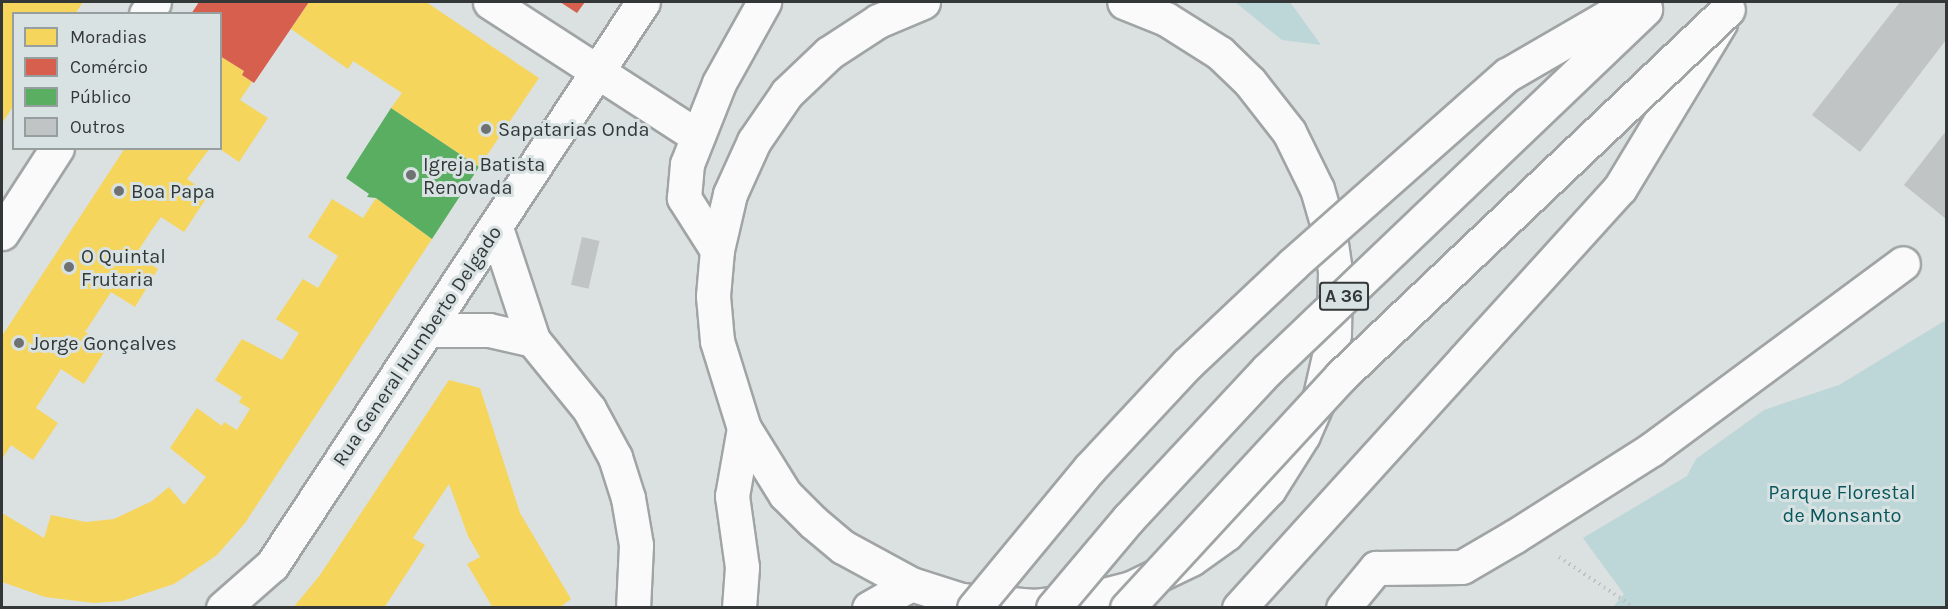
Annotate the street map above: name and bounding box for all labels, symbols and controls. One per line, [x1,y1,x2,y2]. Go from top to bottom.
legend [12,12,222,150]
text: Moradias [70,26,147,48]
text: Comércio [70,56,148,78]
text: Público [70,86,131,108]
text: Outros [70,116,125,138]
place label: Sapatarias Onda [498,117,650,141]
marker: Sapatarias Onda [479,122,493,136]
place label: Igreja Batista Renovada [423,152,545,199]
marker: Igreja Batista Renovada [404,168,418,182]
place label: Boa Papa [131,179,215,203]
marker: Boa Papa [112,184,126,198]
street label: Rua General Humberto Delgado [327,221,507,471]
place label: O Quintal Frutaria [81,244,166,291]
marker: O Quintal Frutaria [62,260,76,274]
road number: A 36 [1318,281,1370,311]
place label: Jorge Gonçalves [31,331,177,355]
marker: Jorge Gonçalves [12,336,26,350]
park label: Parque Florestal de Monsanto [1768,480,1916,527]

